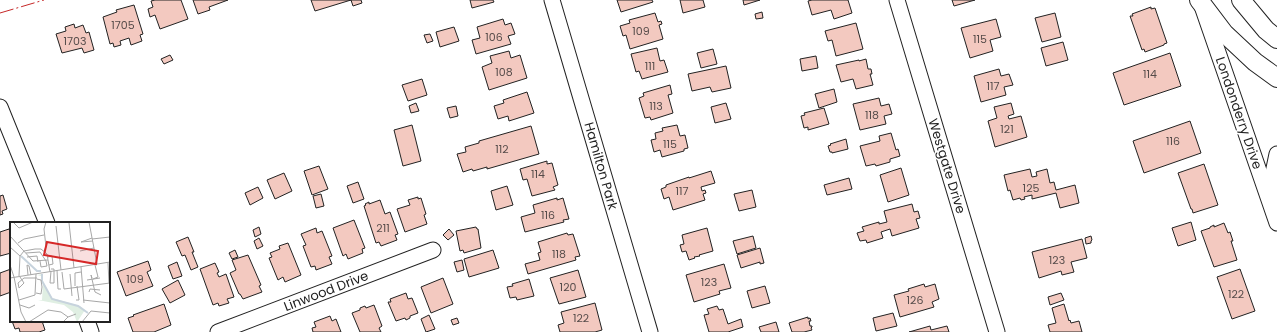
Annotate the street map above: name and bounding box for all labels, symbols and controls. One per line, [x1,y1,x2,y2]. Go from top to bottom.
house number: 1705 [111,17,135,33]
house number: 109 [632,23,650,39]
house number: 106 [485,29,503,45]
house number: 115 [973,31,987,47]
house number: 1703 [64,33,86,49]
street label: Londonderry Drive [1211,54,1267,172]
house number: 111 [645,58,655,74]
house number: 108 [495,64,513,80]
house number: 114 [1143,66,1157,82]
house number: 117 [986,78,1000,94]
house number: 113 [649,98,663,114]
house number: 118 [865,107,879,123]
street label: Westgate Drive [923,116,971,216]
street label: Hamilton Park [579,120,623,212]
house number: 121 [1000,121,1014,137]
house number: 116 [1166,133,1180,149]
house number: 115 [663,136,677,152]
house number: 112 [495,141,509,157]
house number: 114 [531,166,545,182]
house number: 125 [1023,180,1039,196]
house number: 117 [675,183,689,199]
house number: 116 [541,207,555,223]
house number: 211 [376,220,390,236]
inset map [10,222,110,322]
house number: 118 [552,246,566,262]
house number: 123 [1049,252,1065,268]
street label: Linwood Drive [281,266,371,316]
house number: 109 [126,271,144,287]
house number: 123 [701,274,717,290]
house number: 120 [560,279,576,295]
house number: 122 [1228,286,1244,302]
house number: 126 [907,292,923,308]
house number: 122 [573,310,589,326]

